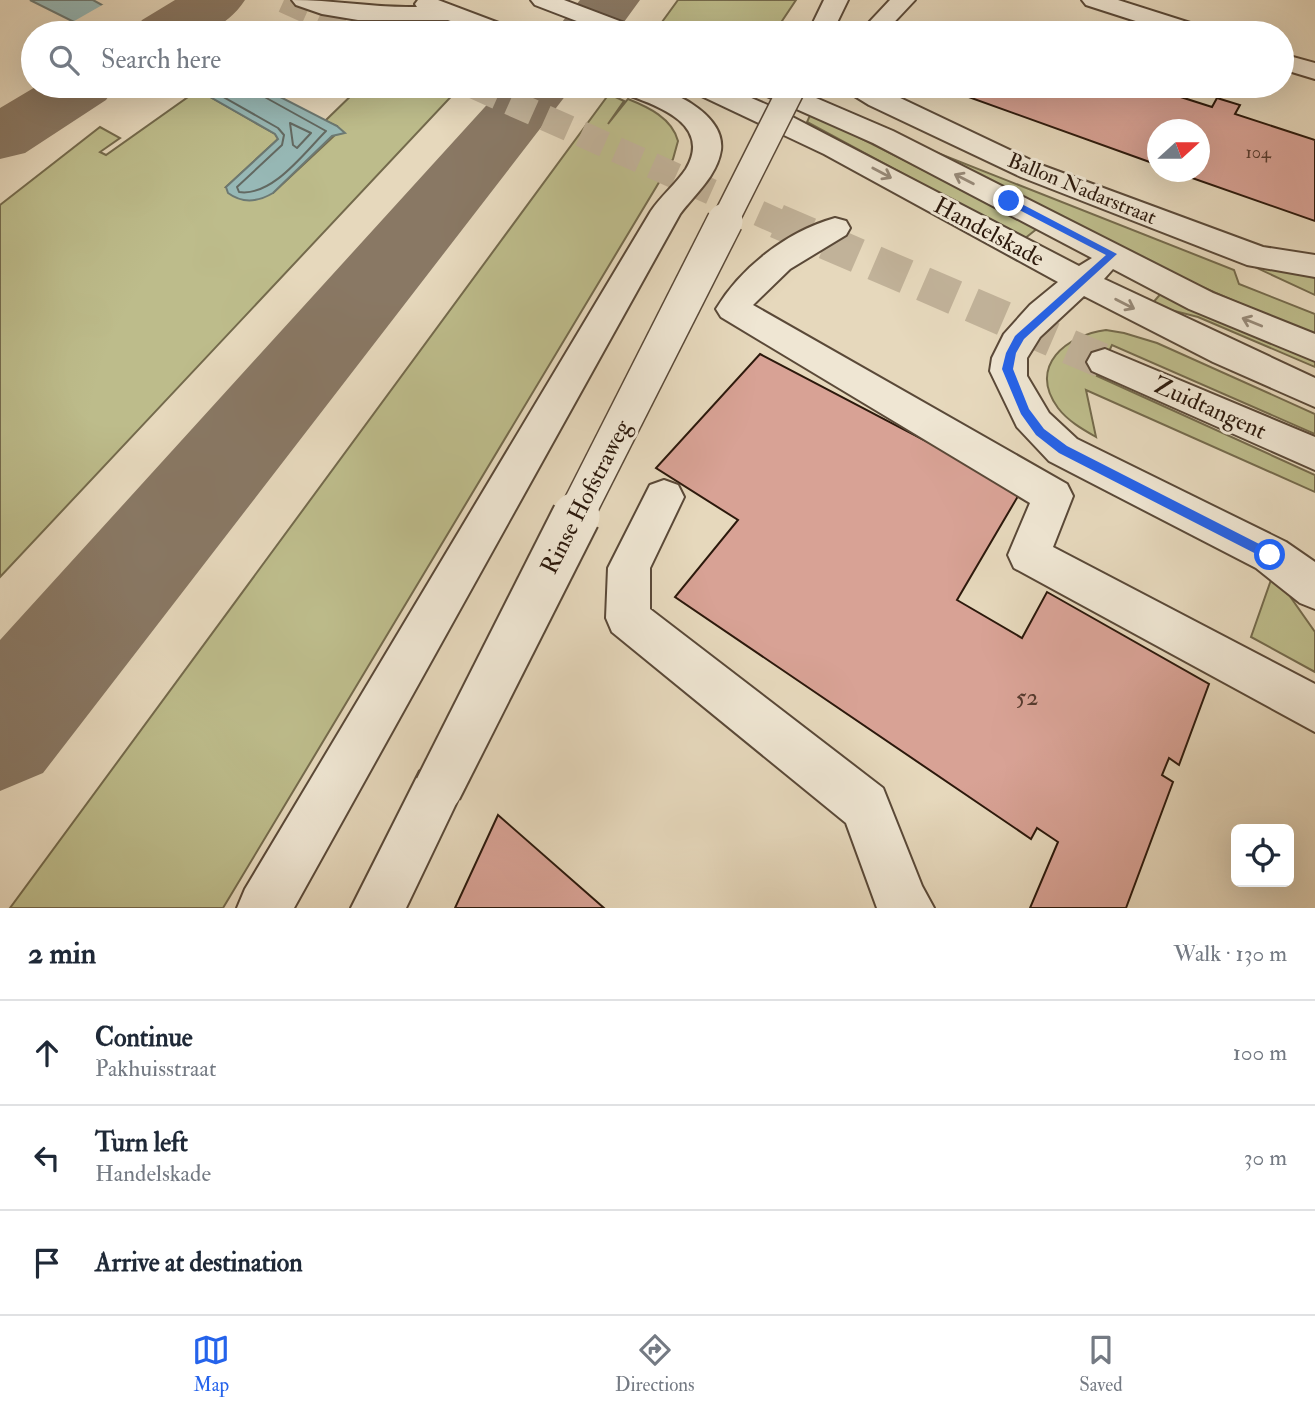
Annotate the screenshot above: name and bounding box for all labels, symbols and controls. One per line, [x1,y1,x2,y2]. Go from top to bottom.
search box [21,21,1294,98]
icon: search [45,41,83,79]
text: Search here [101,44,221,76]
north arrow [1147,119,1210,182]
house number: 104 [1245,141,1272,164]
street label: Ballon Nadarstraat [1004,147,1161,231]
one-way arrow [871,167,891,181]
one-way arrow [954,171,975,185]
route end [993,185,1024,216]
street label: Handelskade [928,190,1050,274]
one-way arrow [1114,297,1135,311]
one-way arrow [1241,315,1263,328]
street label: Zuidtangent [1149,369,1271,447]
street label: Rinse Hofstraweg [534,414,639,579]
route start [1254,539,1285,570]
house number: 52 [1016,682,1038,713]
map controls [1231,824,1294,887]
button: locate [1231,824,1294,887]
text: 2 min [28,935,96,972]
text: Walk · 130 m [1174,939,1287,968]
text: Continue [95,1022,193,1054]
icon: ahead [28,1034,66,1072]
text: 100 m [1233,1038,1287,1067]
text: Pakhuisstraat [95,1054,216,1083]
text: Turn left [95,1127,188,1159]
icon: left [28,1139,66,1177]
text: 30 m [1244,1143,1287,1172]
text: Handelskade [95,1159,211,1188]
icon: arrive [28,1244,66,1282]
text: Arrive at destination [95,1247,303,1279]
tab: Map [192,1331,230,1397]
tab: Directions [615,1331,695,1397]
tab: Saved [1079,1331,1123,1397]

